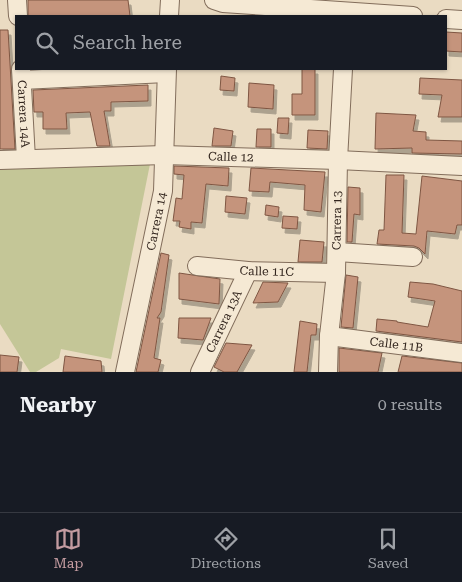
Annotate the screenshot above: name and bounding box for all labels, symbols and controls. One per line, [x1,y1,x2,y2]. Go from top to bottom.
search box [15,15,447,70]
icon: search [33,29,61,57]
text: Search here [73,31,182,54]
street label: Carrera 14A [15,80,32,149]
street label: Calle 12 [208,149,254,165]
street label: Carrera 13 [329,190,344,250]
street label: Carrera 14 [144,191,170,252]
street label: Calle 11C [239,263,294,279]
street label: Carrera 13A [203,287,245,355]
street label: Calle 11B [369,334,424,355]
text: Nearby [20,393,96,417]
text: 0 results [378,395,442,414]
tab: Map [54,525,83,571]
tab: Directions [190,525,261,571]
tab: Saved [368,525,409,571]

